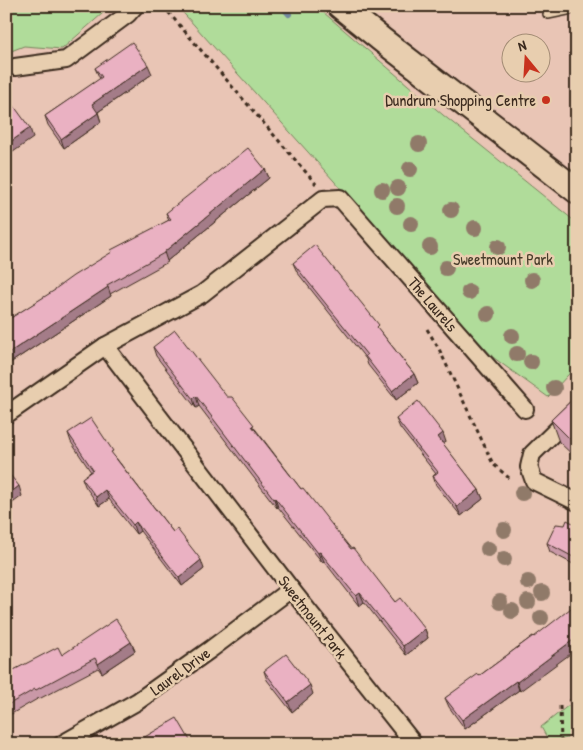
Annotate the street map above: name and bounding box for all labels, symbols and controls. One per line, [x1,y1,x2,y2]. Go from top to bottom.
north arrow [500,32,550,82]
text: N [515,35,529,55]
place label: Dundrum Shopping Centre [385,89,537,111]
marker: Dundrum Shopping Centre [540,94,552,106]
park label: Sweetmount Park [453,248,553,270]
street label: The Laurels [403,272,463,336]
street label: Sweetmount Park [274,571,353,663]
street label: Laurel Drive [146,641,215,700]

